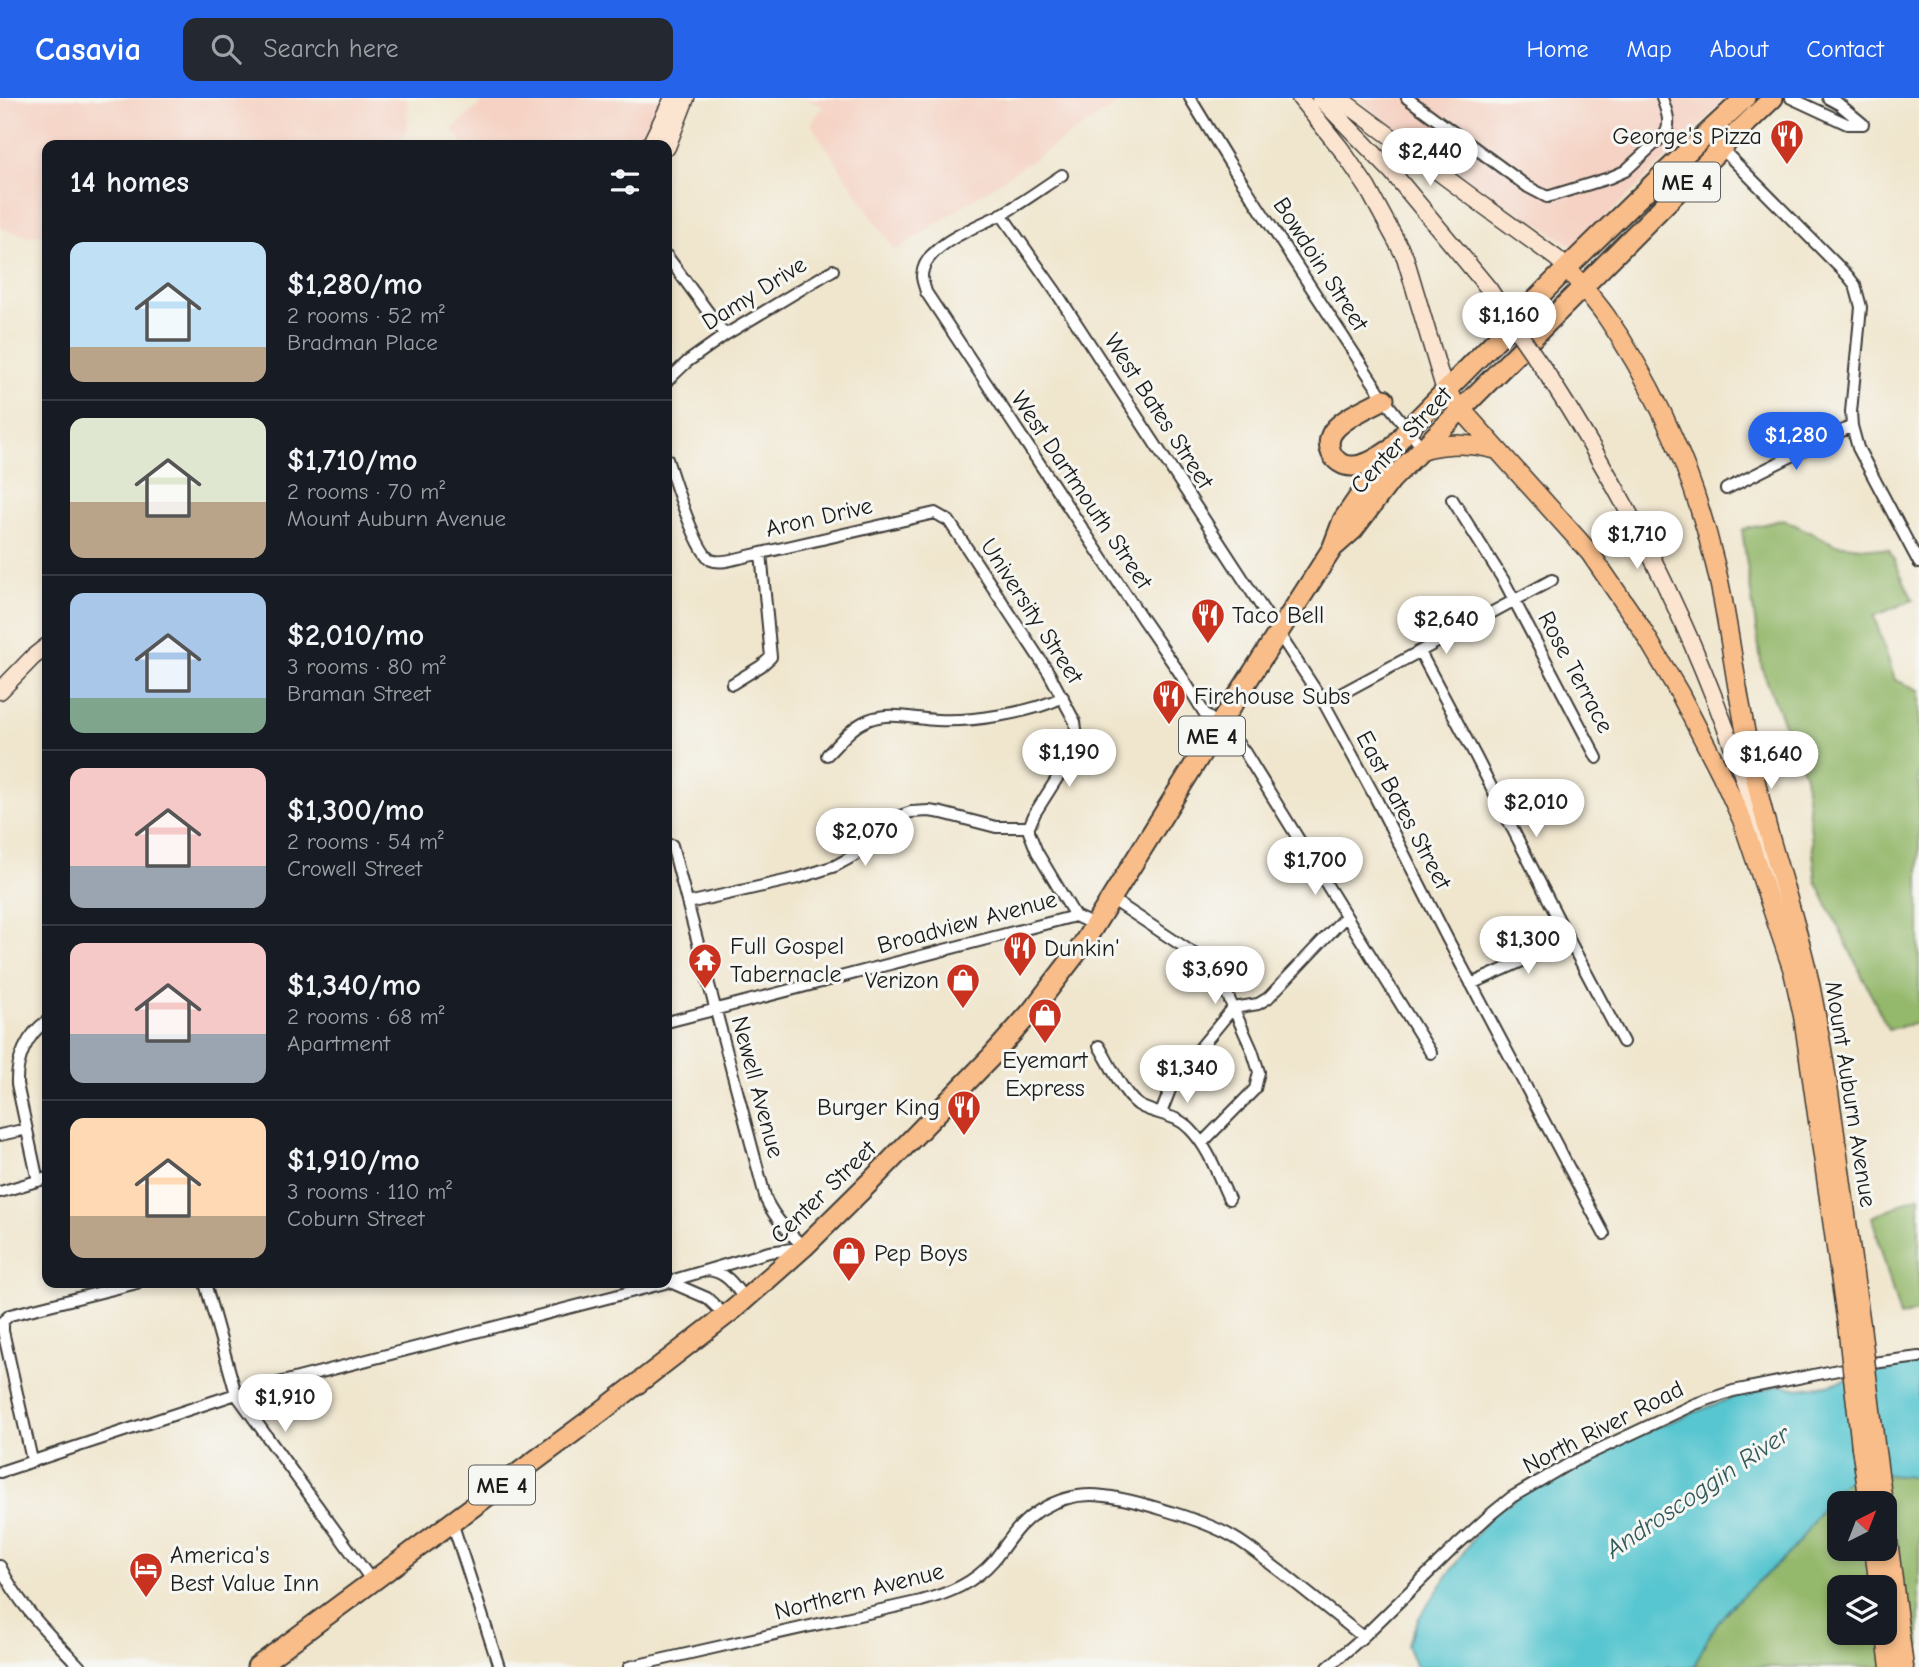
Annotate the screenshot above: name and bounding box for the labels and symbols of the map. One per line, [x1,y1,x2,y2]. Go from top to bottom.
restaurant icon: George's Pizza [1768,117,1806,166]
place label: George's Pizza [1612,122,1762,150]
pin: $2,440 [1373,129,1487,188]
road number: ME 4 [1654,162,1720,202]
street label: Bowdoin Street [1267,192,1375,337]
street label: Damy Drive [697,250,811,336]
pin: $1,160 [1452,292,1566,352]
street label: West Bates Street [1098,328,1220,495]
street label: Center Street [1344,380,1458,499]
street label: West Dartmouth Street [1005,386,1159,595]
pin: $1,280 [1739,412,1853,472]
street label: Aron Drive [763,491,875,543]
pin: $1,710 [1580,512,1694,571]
street label: University Street [975,533,1090,690]
restaurant icon: Taco Bell [1189,596,1227,645]
pin: $2,640 [1389,596,1503,656]
place label: Taco Bell [1232,601,1324,629]
street label: Rose Terrace [1532,606,1620,738]
restaurant icon: Firehouse Subs [1150,677,1188,726]
place label: Firehouse Subs [1194,682,1350,710]
road number: ME 4 [1179,716,1245,756]
street label: East Bates Street [1350,726,1458,895]
pin: $1,190 [1012,730,1126,789]
pin: $1,640 [1714,732,1828,791]
pin: $2,010 [1479,780,1593,839]
pin: $2,070 [808,808,922,868]
pin: $1,700 [1258,838,1372,897]
street label: Broadview Avenue [874,885,1060,959]
pin: $1,300 [1471,916,1585,976]
restaurant icon: Dunkin' [1001,929,1039,978]
place label: Full Gospel Tabernacle [730,932,844,988]
place label: Dunkin' [1044,934,1120,962]
temple icon: Full Gospel Tabernacle [686,941,724,990]
pin: $3,690 [1158,946,1272,1006]
shop icon: Verizon [944,961,982,1010]
place label: Verizon [865,966,939,994]
street label: Mount Auburn Avenue [1819,979,1883,1209]
shop icon: Eyemart Express [1026,996,1064,1045]
street label: Newell Avenue [726,1013,790,1161]
place label: Eyemart Express [1002,1046,1089,1102]
pin: $1,340 [1130,1046,1244,1105]
restaurant icon: Burger King [945,1088,983,1137]
place label: Burger King [817,1093,940,1121]
street label: Center Street [764,1134,882,1249]
shop icon: Pep Boys [830,1234,868,1283]
place label: Pep Boys [874,1239,967,1267]
pin: $1,910 [228,1374,342,1434]
street label: North River Road [1518,1374,1688,1480]
water label: Androscoggin River [1599,1418,1797,1565]
road number: ME 4 [469,1466,535,1504]
north arrow [1827,1491,1897,1561]
place label: America's Best Value Inn [170,1541,319,1597]
hotel icon: America's Best Value Inn [127,1550,165,1599]
street label: Northern Avenue [771,1556,947,1626]

